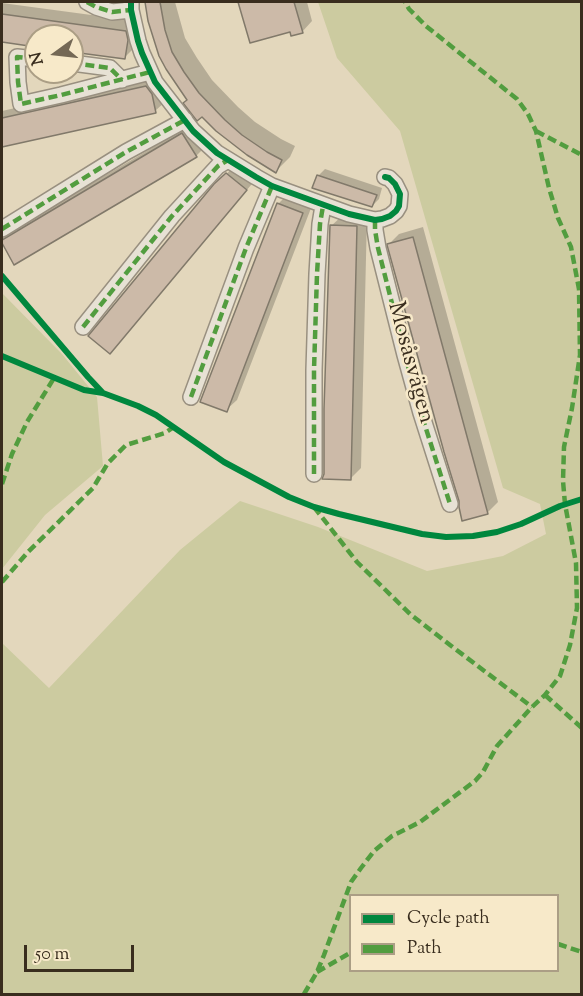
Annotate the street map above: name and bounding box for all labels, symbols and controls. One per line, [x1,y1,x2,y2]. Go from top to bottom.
north arrow [24,24,84,84]
text: N [25,49,51,67]
street label: Mosåsvägen [379,299,439,427]
legend [349,894,559,972]
text: Cycle path [407,906,490,932]
scale bar [27,933,136,971]
text: Path [407,936,442,962]
text: 50 m [35,942,69,968]

